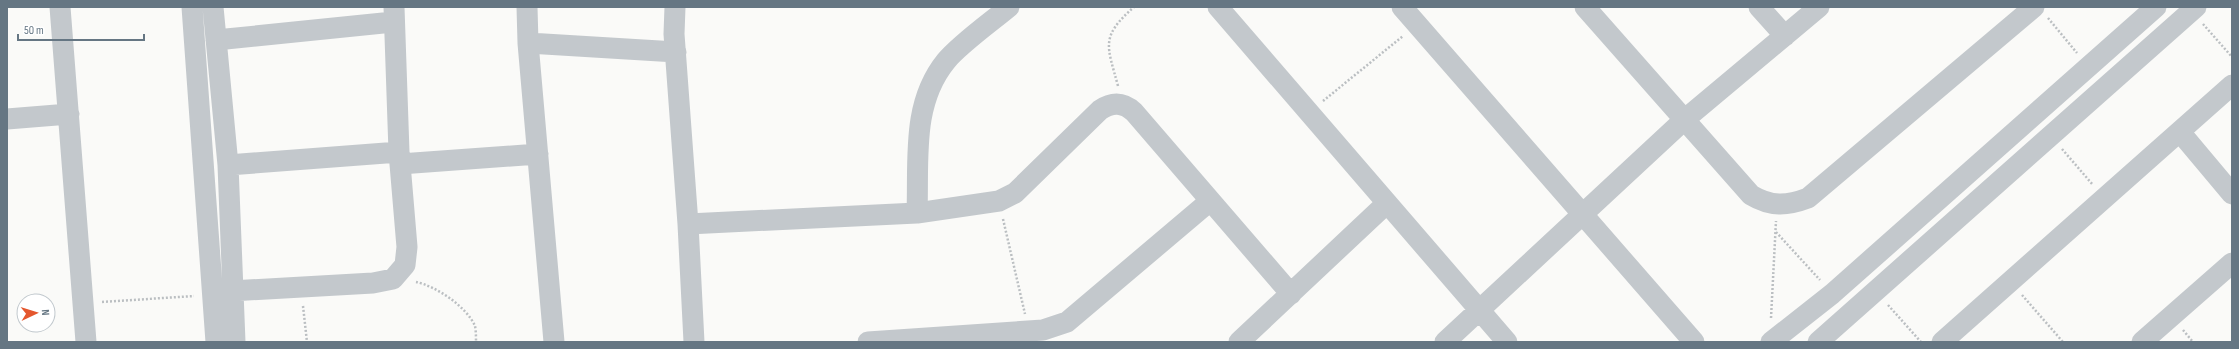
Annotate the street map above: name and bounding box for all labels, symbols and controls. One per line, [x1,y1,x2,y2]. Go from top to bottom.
scale bar [18,16,144,42]
text: 50 m [24,23,44,38]
north arrow [16,293,56,333]
text: N [39,309,52,316]

